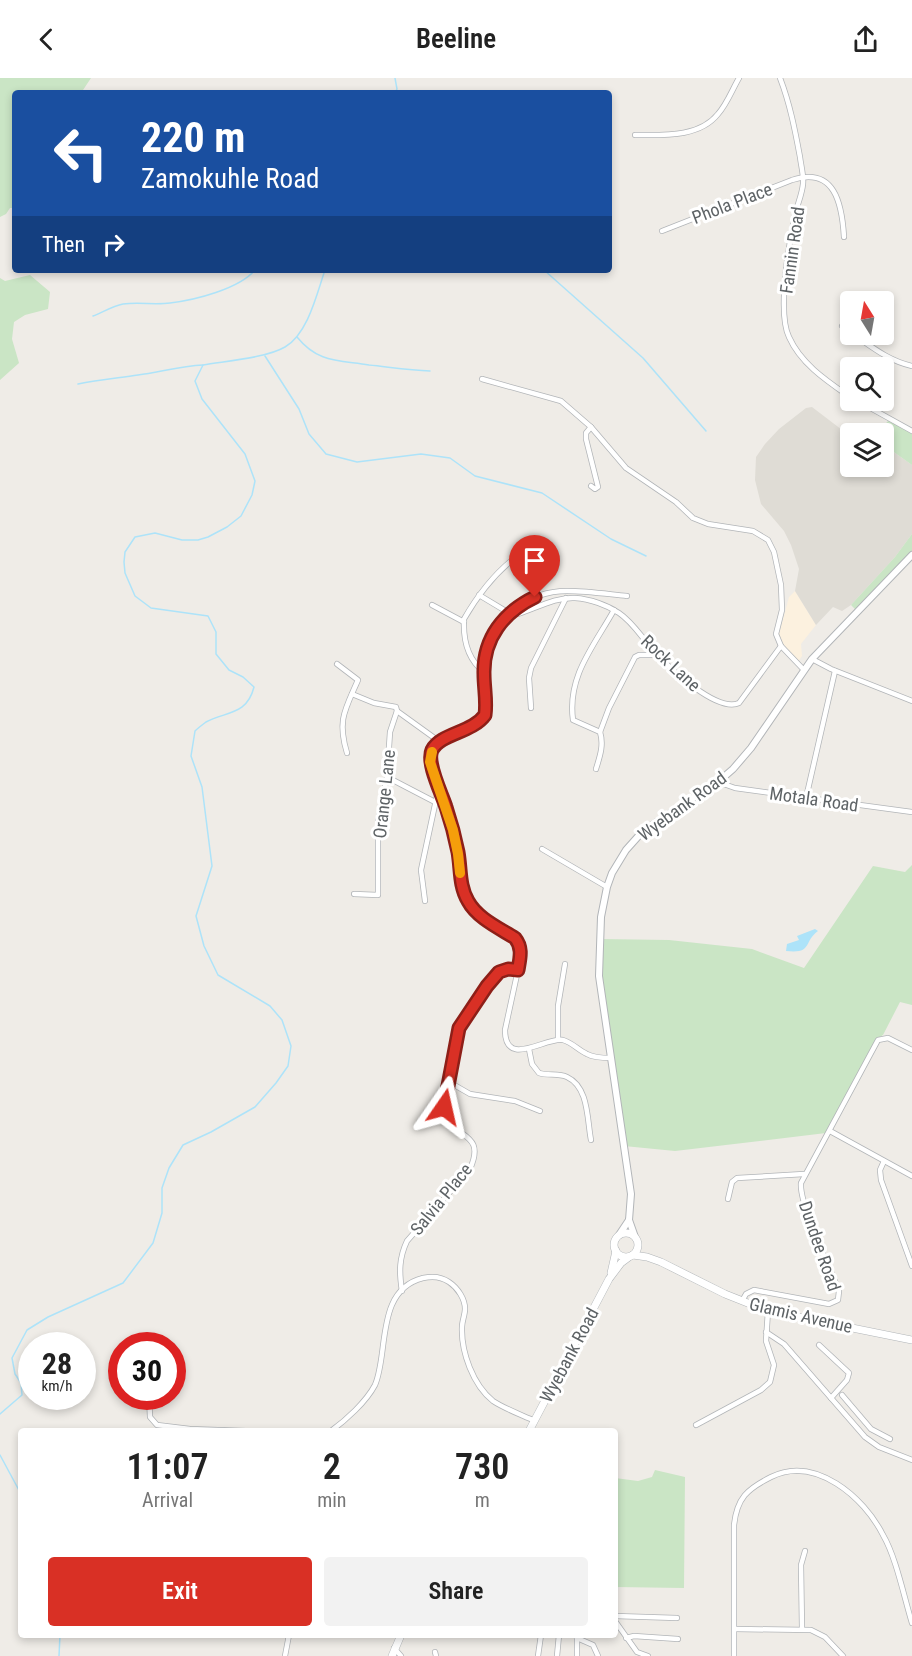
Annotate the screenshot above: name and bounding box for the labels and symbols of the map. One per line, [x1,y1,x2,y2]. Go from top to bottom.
street label: Phola Place [689,178,775,228]
street label: Fannin Road [776,205,808,295]
north arrow [840,291,894,345]
pin [509,535,560,597]
street label: Rock Lane [637,630,705,696]
street label: Orange Lane [369,749,399,839]
street label: Wyebank Road [634,767,730,845]
street label: Motala Road [768,782,860,816]
position arrow [412,1075,476,1139]
street label: Salvia Place [406,1159,476,1239]
street label: Dundee Road [795,1198,845,1294]
street label: Glamis Avenue [747,1293,855,1337]
street label: Wyebank Road [535,1304,603,1406]
speed limit sign: 30 [108,1332,186,1410]

